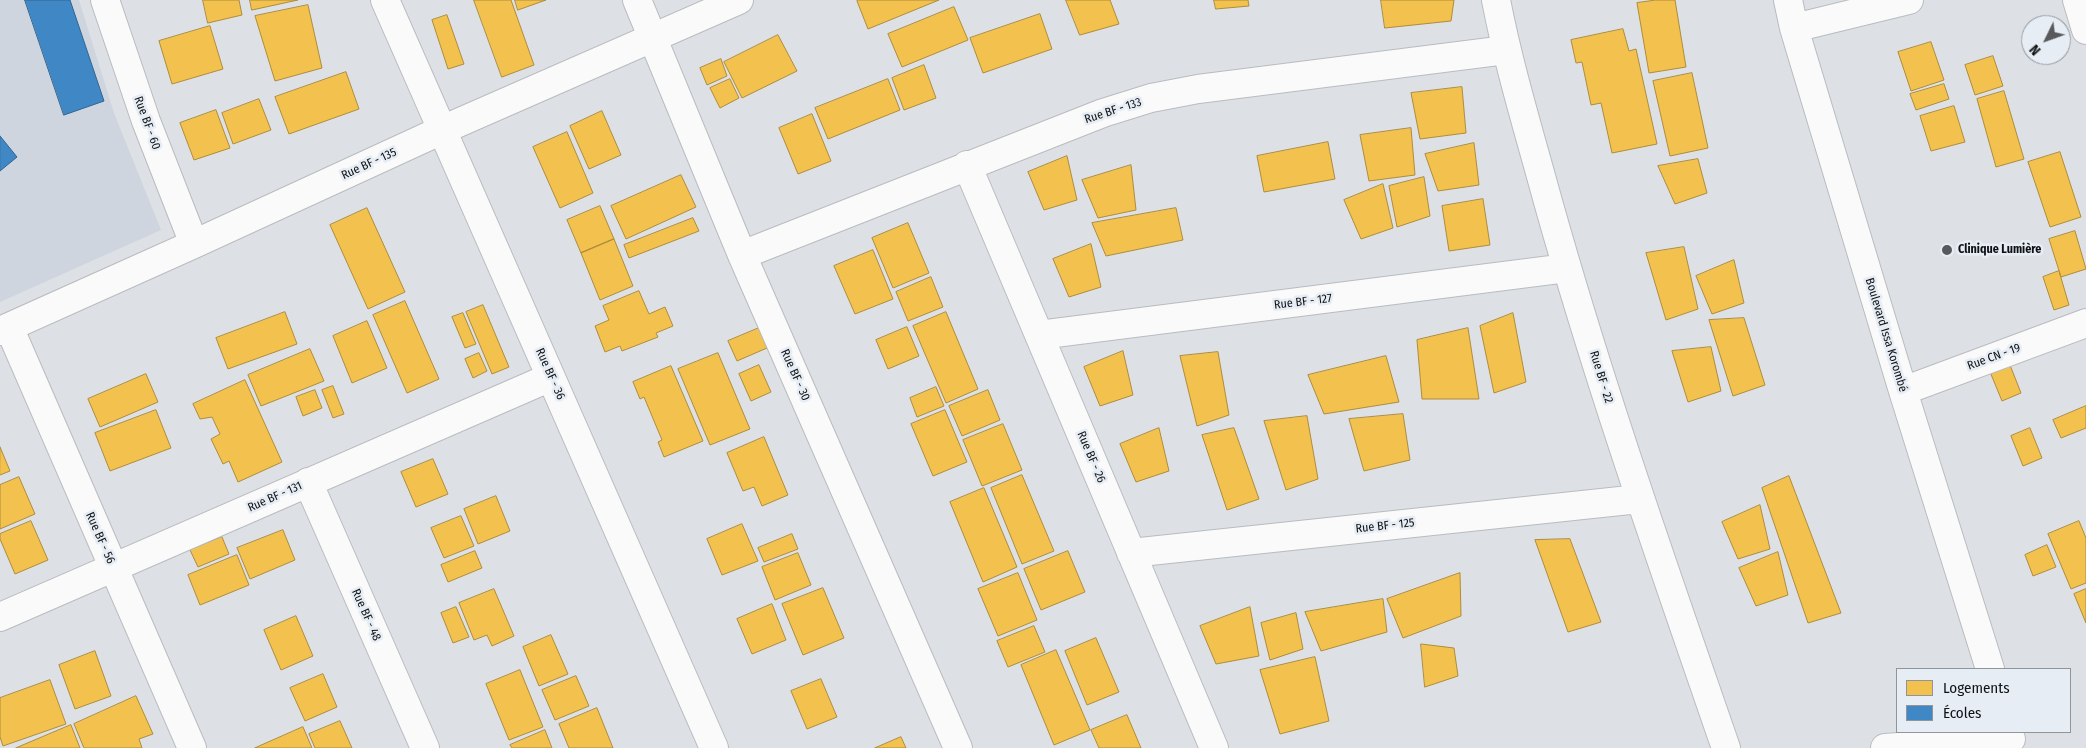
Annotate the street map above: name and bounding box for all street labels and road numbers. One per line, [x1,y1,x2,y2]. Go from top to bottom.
street label: Rue BF - 60 [131,94,163,152]
street label: Rue BF - 133 [1083,95,1143,127]
street label: Rue BF - 135 [339,145,399,183]
street label: Boulevard Issa Korombé [1862,276,1910,394]
street label: Rue BF - 127 [1273,291,1333,313]
street label: Rue CN - 19 [1965,341,2023,373]
street label: Rue BF - 36 [532,346,568,402]
street label: Rue BF - 30 [777,347,813,403]
street label: Rue BF - 22 [1586,349,1616,405]
street label: Rue BF - 26 [1074,429,1108,485]
street label: Rue BF - 131 [246,479,304,515]
street label: Rue BF - 56 [82,510,118,566]
street label: Rue BF - 125 [1355,516,1415,536]
street label: Rue BF - 48 [348,587,384,643]

